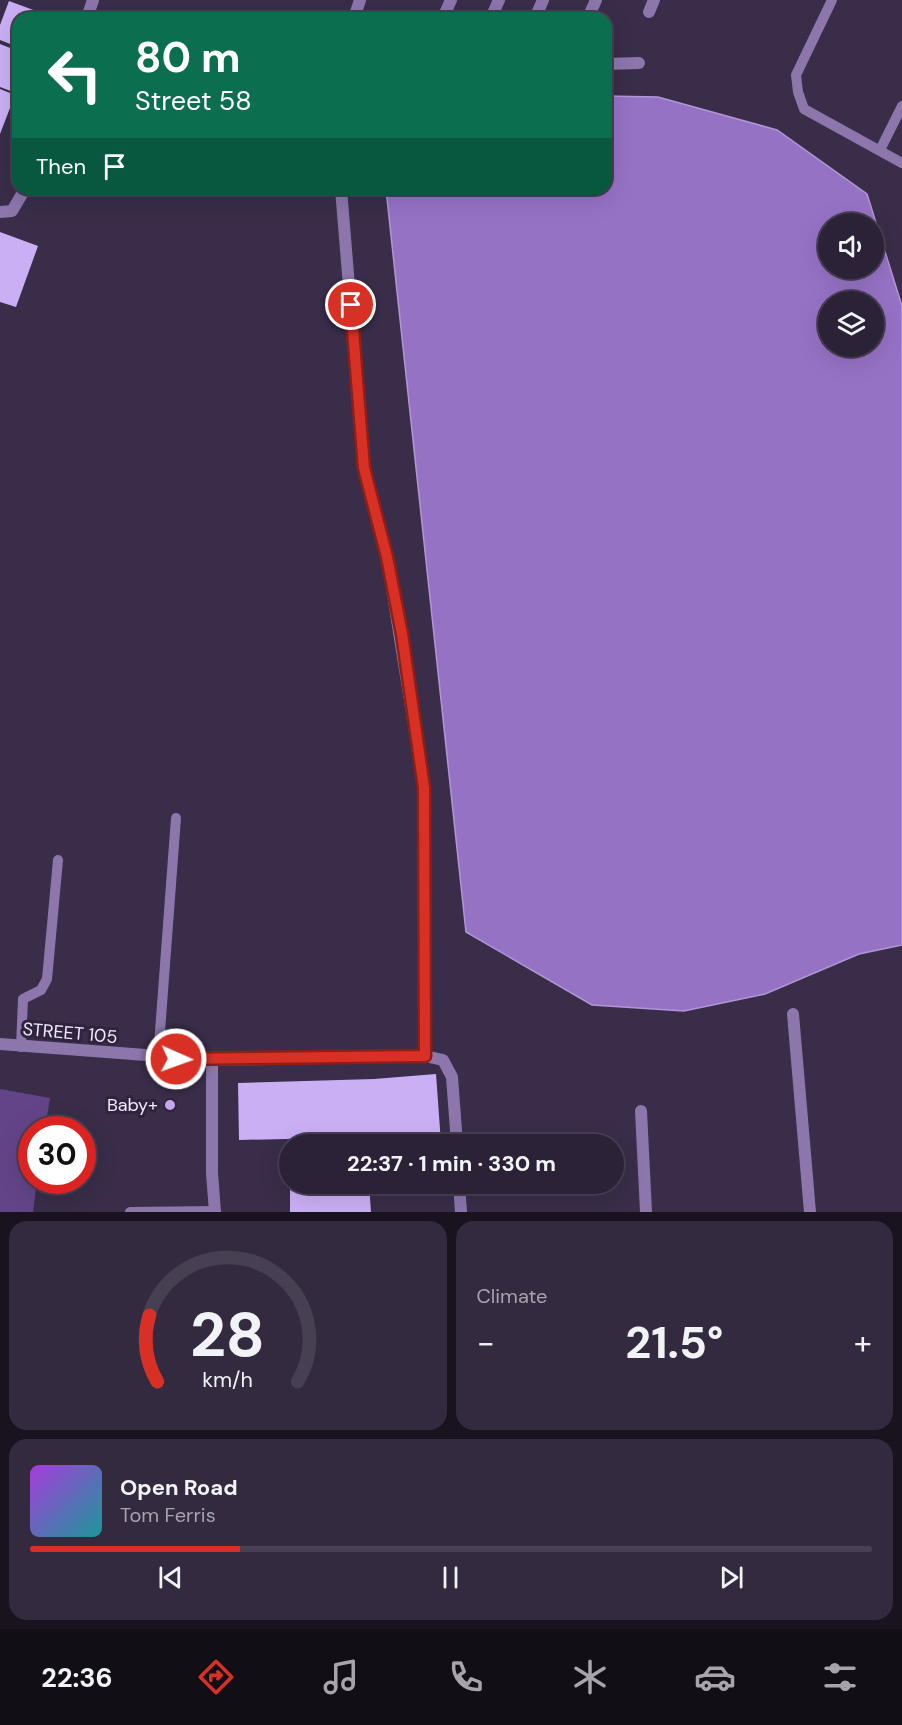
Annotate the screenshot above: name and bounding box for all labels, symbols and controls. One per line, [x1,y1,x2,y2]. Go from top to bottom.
text: 80 m [135,30,241,85]
icon: left [36,36,114,114]
text: Street 58 [135,83,252,118]
icon: arrive [98,150,131,183]
text: Then [36,152,86,181]
map controls [818,213,884,357]
button: sound [818,213,884,279]
pin [325,279,376,330]
icon: arrive [334,288,367,321]
button: layers [818,291,884,357]
street label: STREET 105 [22,1017,118,1049]
position arrow [144,1027,208,1091]
place label: Baby+ [107,1093,158,1117]
marker: Baby+ [163,1098,177,1112]
speed limit sign: 30 [18,1116,96,1194]
text: 22:37 · 1 min · 330 m [347,1149,556,1178]
text: Climate [477,1283,547,1309]
text: 28 [190,1294,265,1375]
text: 21.5° [625,1313,723,1372]
text: − [477,1321,495,1364]
text: + [854,1321,872,1364]
text: km/h [202,1367,253,1395]
text: Open Road [120,1473,238,1502]
text: Tom Ferris [120,1502,216,1528]
icon: previous [154,1561,187,1594]
icon: pause [434,1561,467,1594]
icon: next [715,1561,748,1594]
icon: directions [195,1656,237,1698]
icon: music [320,1656,362,1698]
icon: phone [445,1656,487,1698]
icon: climate [569,1656,611,1698]
icon: car [694,1656,736,1698]
icon: filters [819,1656,861,1698]
text: 22:36 [41,1660,113,1695]

